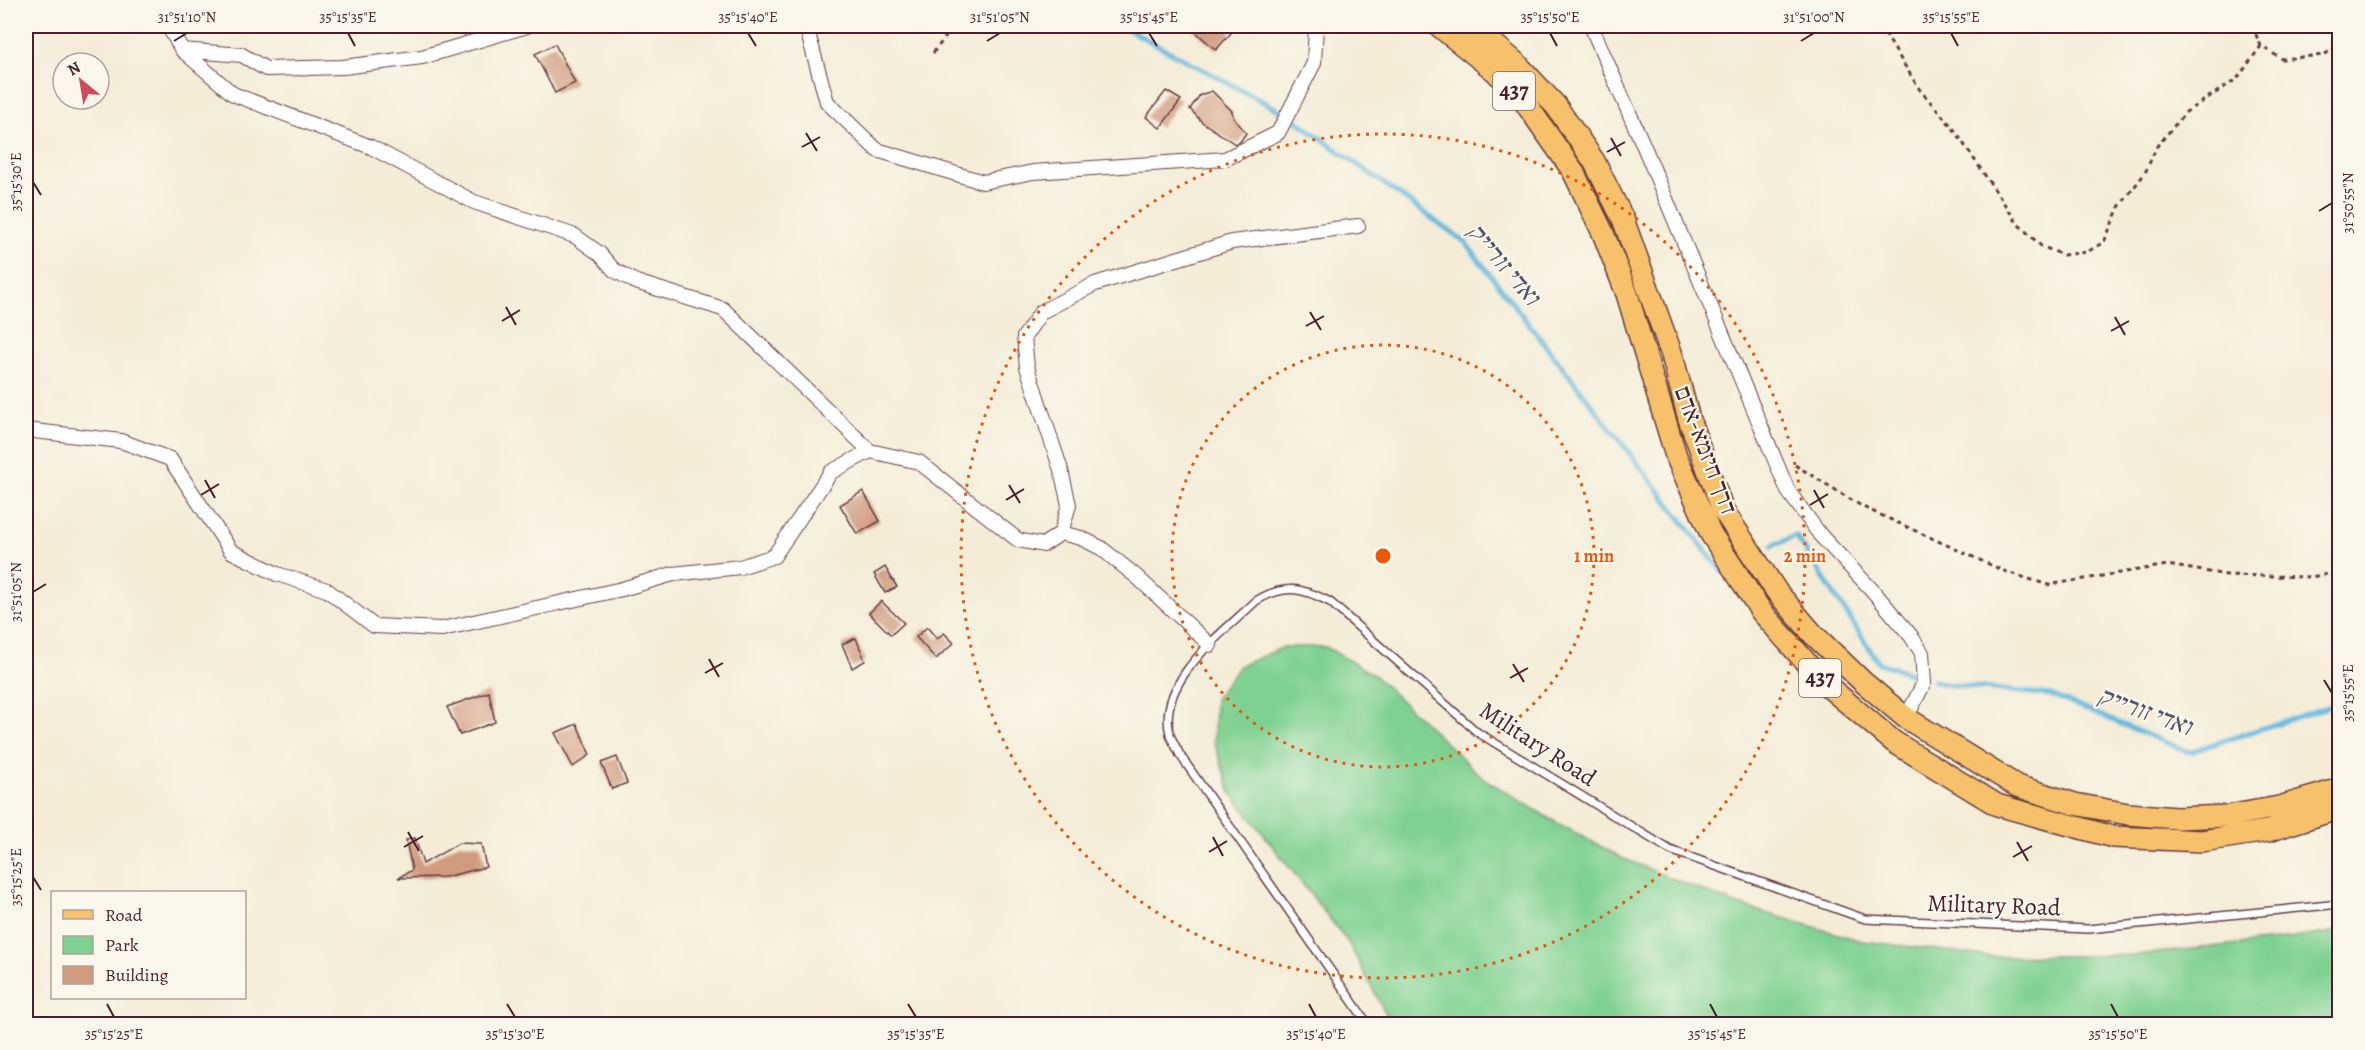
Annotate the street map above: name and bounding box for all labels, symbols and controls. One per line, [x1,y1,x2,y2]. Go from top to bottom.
text: 31°51'10"N [158,7,216,27]
text: 35°15'35"E [319,7,377,27]
text: 35°15'40"E [718,7,778,27]
text: 31°51'05"N [970,7,1030,27]
text: 35°15'45"E [1120,7,1178,27]
text: 35°15'50"E [1520,7,1580,27]
text: 31°51'00"N [1783,7,1845,27]
text: 35°15'55"E [1922,7,1980,27]
north arrow [51,51,111,111]
text: N [63,56,85,81]
road number: 437 [1493,72,1535,110]
text: 35°15'30"E [6,152,26,212]
text: 31°50'55"N [2338,172,2358,234]
water label: ואדי זורייק [1459,215,1550,314]
street label: דרך חיזמא-אדם [1667,381,1745,519]
text: 1 min [1574,544,1614,568]
text: 2 min [1784,544,1826,568]
centre of rings [1373,546,1393,566]
text: 31°51'05"N [6,562,26,622]
road number: 437 [1799,659,1841,697]
text: 35°15'55"E [2338,664,2358,722]
water label: ואדי זורייק [2093,678,2199,745]
street label: Military Road [1473,694,1603,794]
text: 35°15'25"E [6,848,26,906]
street label: Military Road [1927,887,2061,923]
legend [51,891,246,999]
text: Road [105,903,143,927]
text: Park [105,933,139,957]
text: Building [105,963,169,987]
text: 35°15'25"E [85,1024,143,1044]
text: 35°15'30"E [485,1024,545,1044]
text: 35°15'35"E [887,1024,945,1044]
text: 35°15'40"E [1286,1024,1346,1044]
text: 35°15'45"E [1688,1024,1746,1044]
text: 35°15'50"E [2088,1024,2148,1044]

